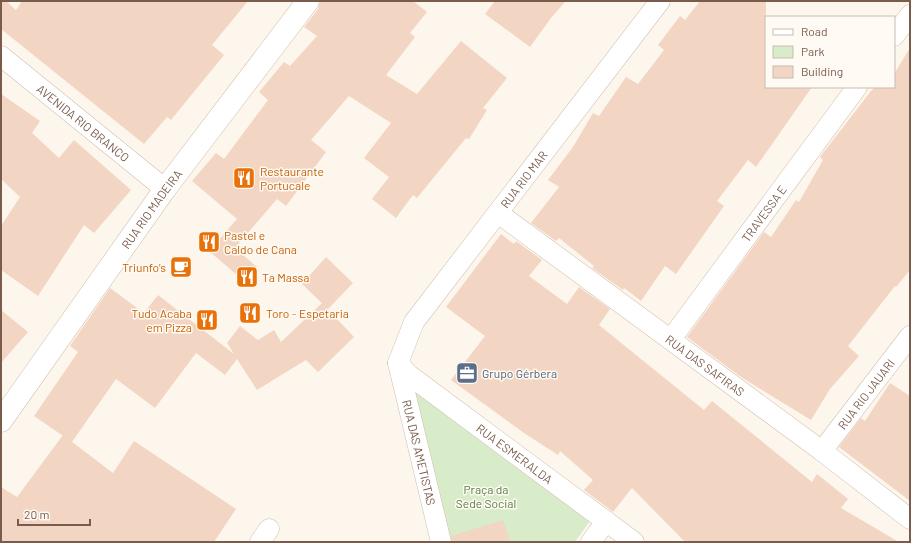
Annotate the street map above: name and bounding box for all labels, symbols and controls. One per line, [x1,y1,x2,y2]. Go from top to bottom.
legend [765,16,895,88]
text: Road [801,24,828,38]
text: Park [801,44,825,58]
text: Building [801,64,843,78]
street label: AVENIDA RIO BRANCO [34,81,132,164]
street label: RUA RIO MAR [497,148,550,211]
place label: Restaurante Portucale [260,164,324,192]
restaurant icon: Restaurante Portucale [231,165,257,191]
street label: RUA RIO MADEIRA [118,167,184,251]
street label: TRAVESSA E [738,183,789,244]
place label: Pastel e Caldo de Cana [224,228,297,256]
restaurant icon: Pastel e Caldo de Cana [196,229,222,255]
cafe icon: Triunfo's [168,254,194,280]
place label: Triunfo's [122,260,166,274]
restaurant icon: Ta Massa [234,264,260,290]
place label: Ta Massa [262,270,309,284]
restaurant icon: Toro - Espetaria [237,300,263,326]
place label: Tudo Acaba em Pizza [132,306,192,334]
place label: Toro - Espetaria [266,306,349,320]
restaurant icon: Tudo Acaba em Pizza [194,307,220,333]
street label: RUA DAS SAFIRAS [663,332,747,399]
street label: RUA RIO JAUARI [834,356,897,432]
office icon: Grupo Gérbera [454,360,480,386]
place label: Grupo Gérbera [482,366,557,380]
street label: RUA DAS AMETISTAS [400,398,439,507]
street label: RUA ESMERALDA [474,421,556,486]
park label: Praça da Sede Social [456,482,516,510]
scale bar [18,501,90,527]
text: 20 m [24,507,50,521]

